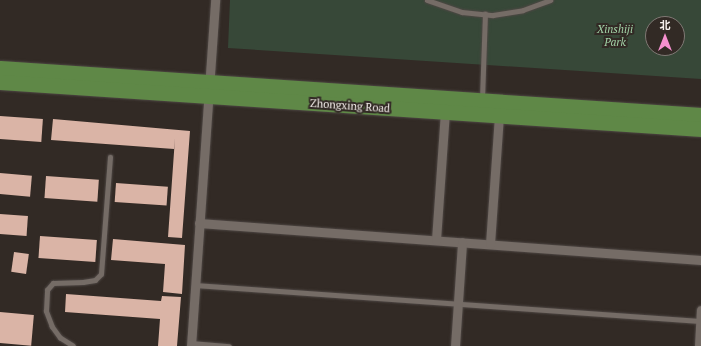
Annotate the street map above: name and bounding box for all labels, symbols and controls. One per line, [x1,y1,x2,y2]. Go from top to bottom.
north arrow [645,16,685,56]
text: 北 [660,18,671,32]
park label: Xinshiji Park [597,23,633,49]
street label: Zhongxing Road [310,97,390,115]

